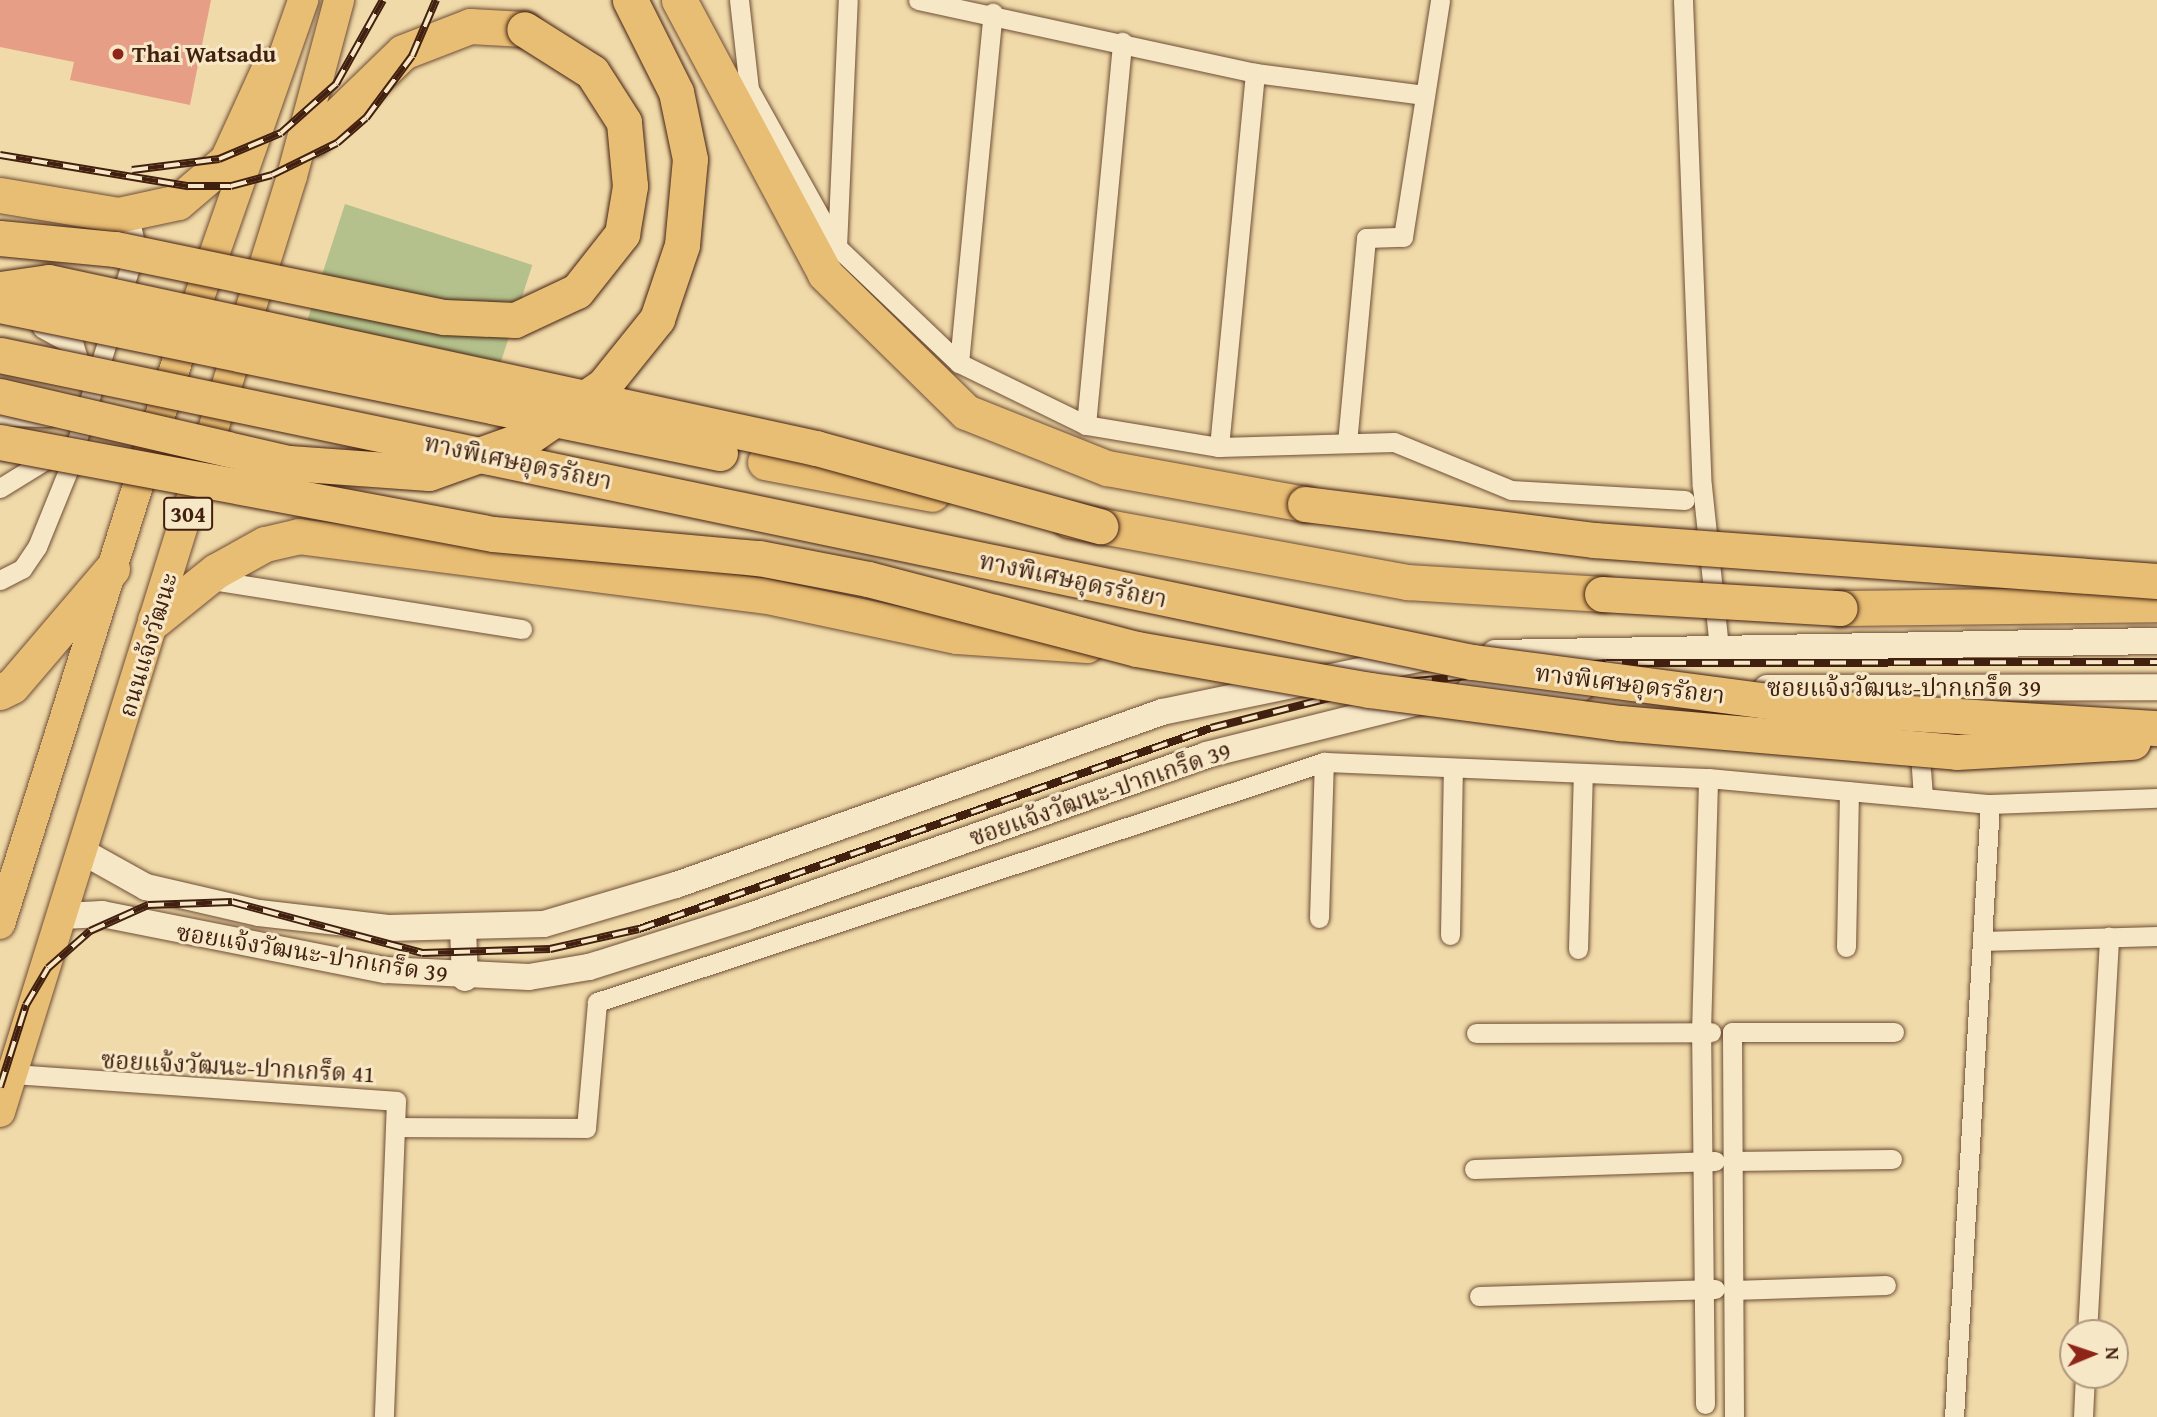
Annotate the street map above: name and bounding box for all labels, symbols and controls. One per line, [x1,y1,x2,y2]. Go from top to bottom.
place label: Thai Watsadu [132,40,276,68]
marker: Thai Watsadu [110,46,126,62]
street label: ทางพิเศษอุดรรัถยา [422,428,614,496]
road number: 304 [162,494,214,534]
street label: ทางพิเศษอุดรรัถยา [977,546,1169,614]
street label: ถนนแจ้งวัฒนะ [112,569,184,721]
street label: ทางพิเศษอุดรรัถยา [1533,658,1727,710]
street label: ซอยแจ้งวัฒนะ-ปากเกร็ด 39 [1767,674,2041,702]
street label: ซอยแจ้งวัฒนะ-ปากเกร็ด 39 [966,736,1234,852]
street label: ซอยแจ้งวัฒนะ-ปากเกร็ด 39 [174,917,450,989]
street label: ซอยแจ้งวัฒนะ-ปากเกร็ด 41 [100,1045,376,1089]
north arrow [2059,1319,2129,1389]
text: N [2099,1346,2127,1360]

